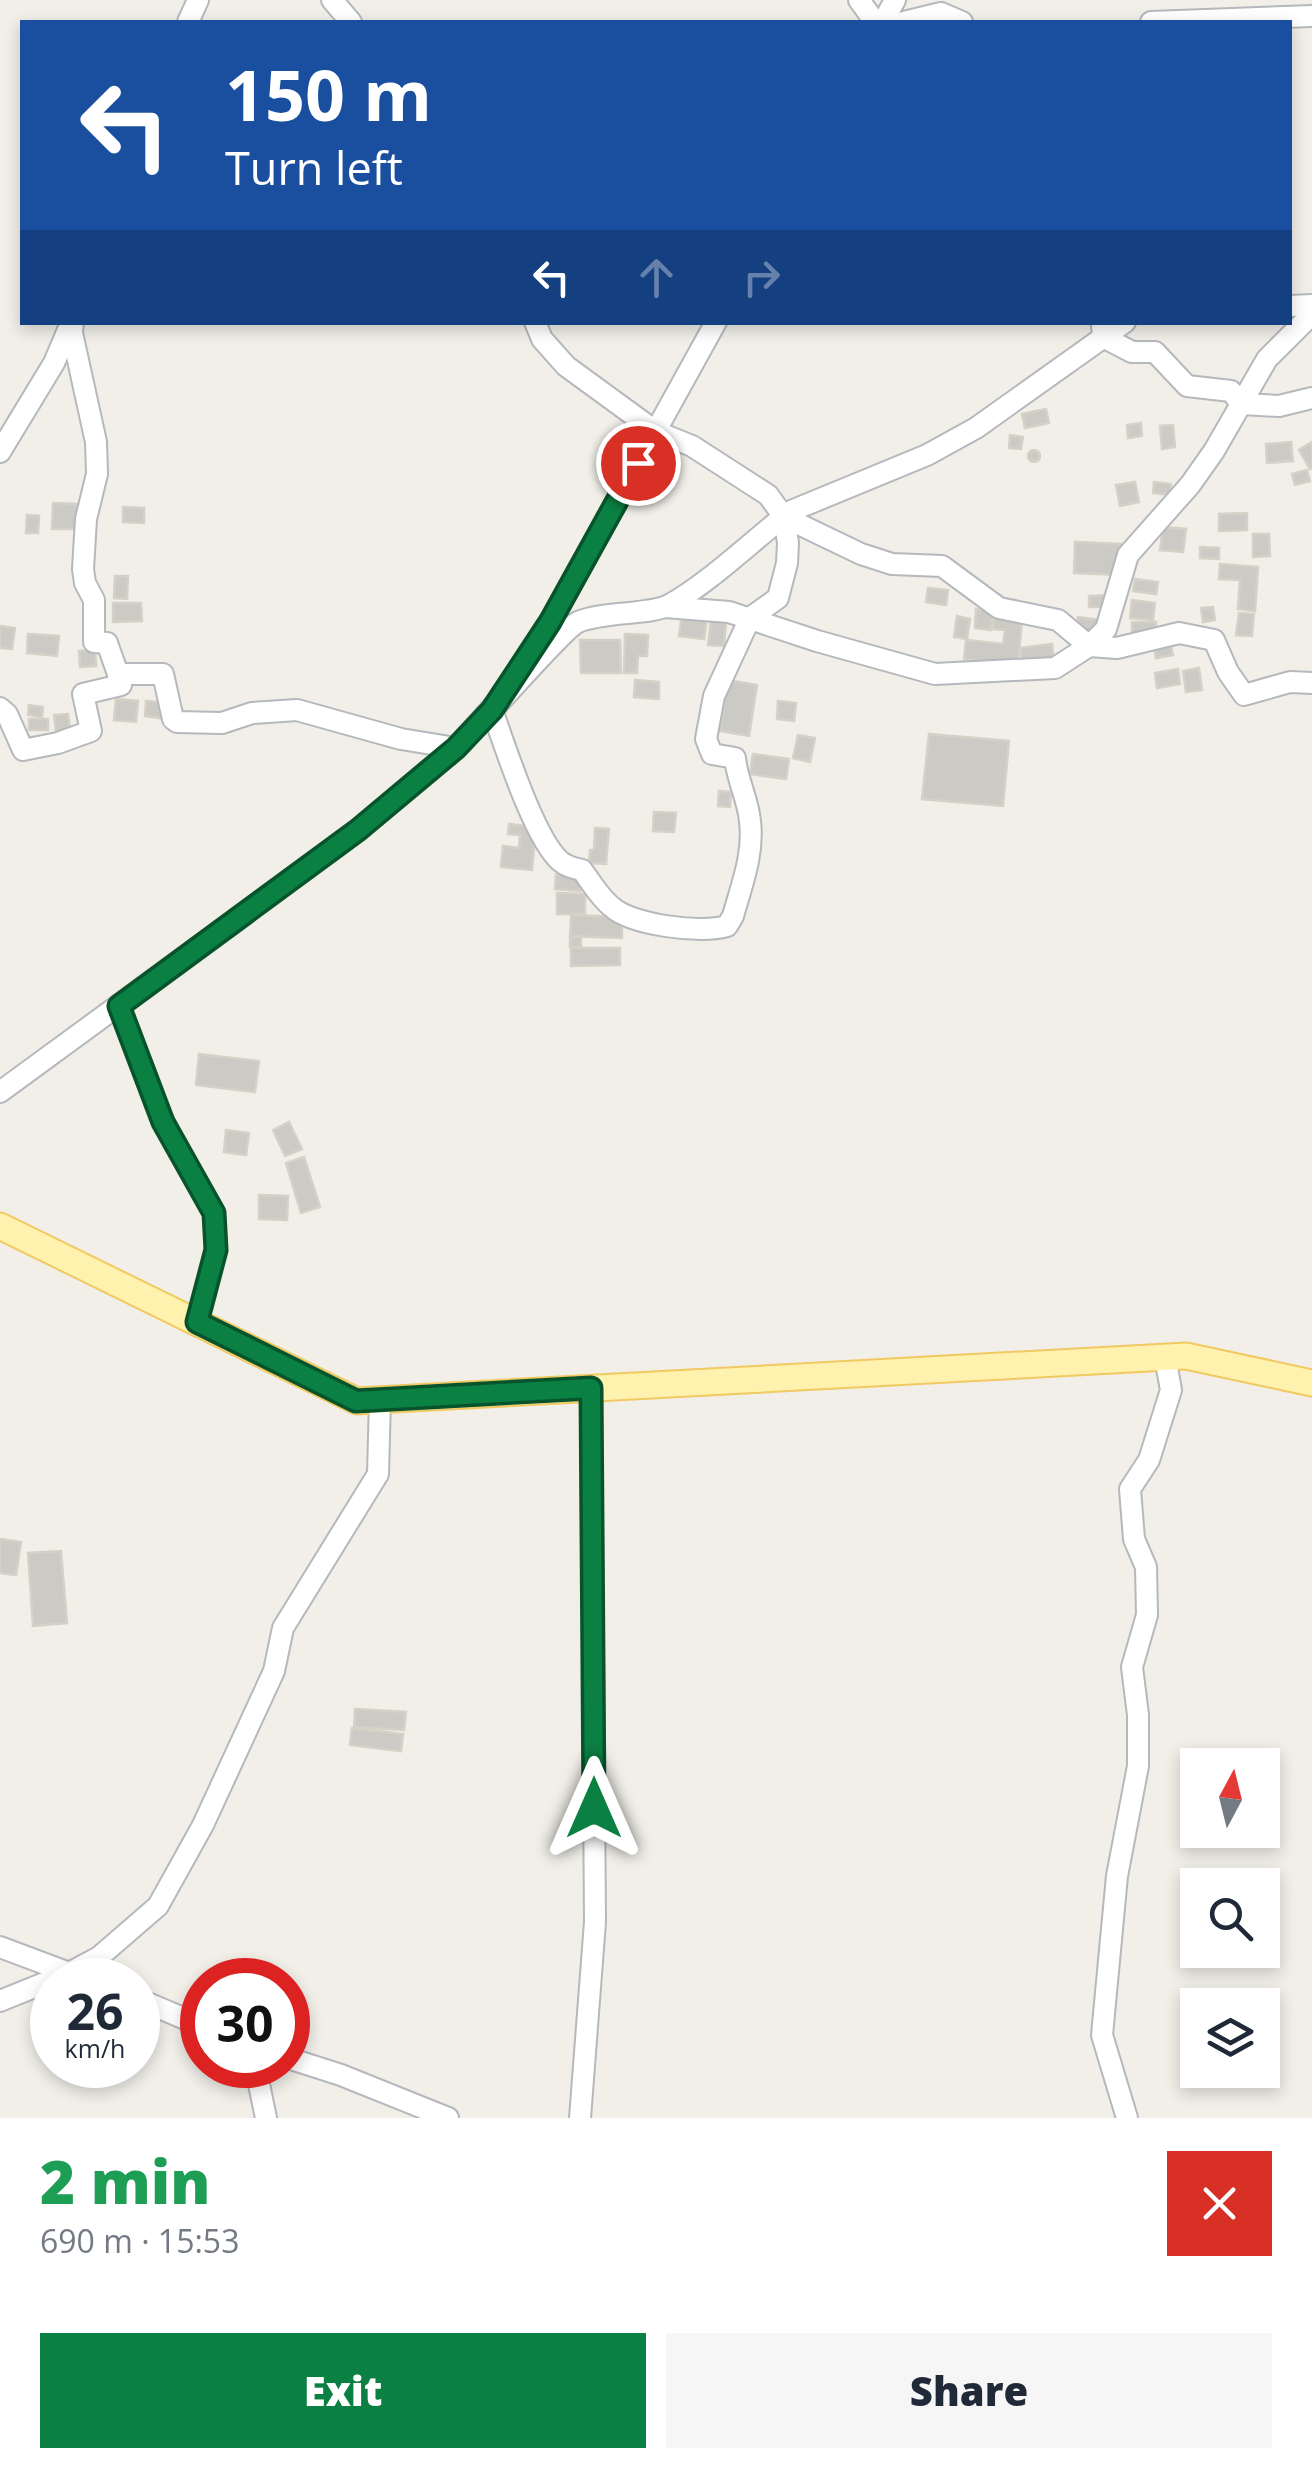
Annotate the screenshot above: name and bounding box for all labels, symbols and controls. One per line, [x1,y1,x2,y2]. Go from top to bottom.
text: 150 m [225,46,432,142]
icon: left [60,60,190,190]
text: Turn left [225,137,403,198]
icon: left [524,250,579,305]
icon: ahead [629,250,684,305]
icon: right [734,250,789,305]
pin [596,421,681,506]
icon: arrive [611,436,666,491]
north arrow [1180,1748,1280,1848]
map controls [1180,1748,1280,2088]
position arrow [542,1756,646,1860]
button: search [1180,1868,1280,1968]
speed limit sign: 30 [180,1958,310,2088]
text: 26 [66,1977,124,2045]
button: layers [1180,1988,1280,2088]
text: km/h [65,2031,125,2065]
text: 2 min [40,2140,210,2222]
button: close [1167,2151,1272,2256]
text: 690 m · 15:53 [40,2219,239,2262]
button: Exit [40,2333,646,2448]
button: Share [666,2333,1272,2448]

